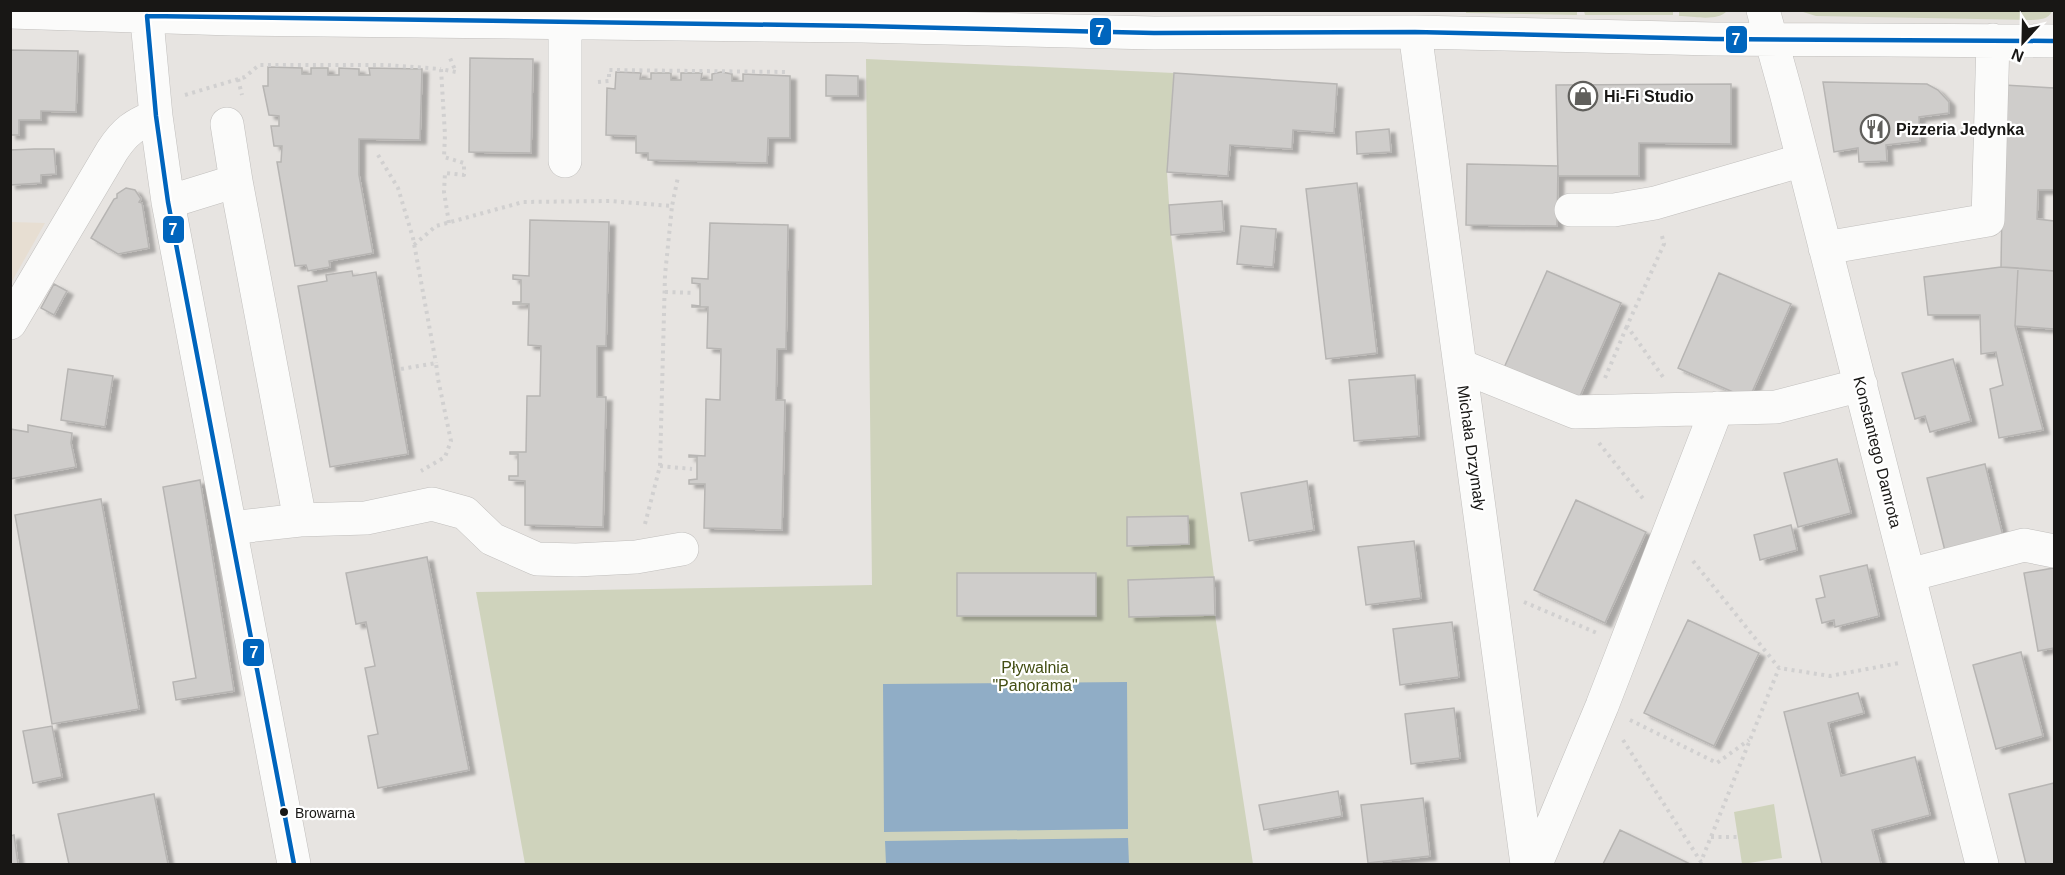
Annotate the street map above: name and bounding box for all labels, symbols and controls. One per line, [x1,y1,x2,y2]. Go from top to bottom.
north arrow [1993,12,2053,72]
line badge: 7 [1089,17,1112,46]
text: 7 [1096,23,1105,40]
line badge: 7 [1725,25,1748,54]
text: 7 [1732,31,1741,48]
text: N [2009,45,2026,65]
shop icon: Hi-Fi Studio [1567,80,1599,112]
place label: Hi-Fi Studio [1604,88,1694,105]
restaurant icon: Pizzeria Jedynka [1859,113,1891,145]
place label: Pizzeria Jedynka [1896,121,2024,138]
line badge: 7 [162,215,185,244]
text: 7 [169,221,178,238]
street label: Konstantego Damrota [1850,375,1905,530]
street label: Michała Drzymały [1454,384,1489,512]
line badge: 7 [242,638,265,667]
text: 7 [250,644,259,661]
park label: Pływalnia "Panorama" [992,659,1078,694]
place label: Browarna [295,805,355,821]
marker: Browarna [278,806,290,818]

